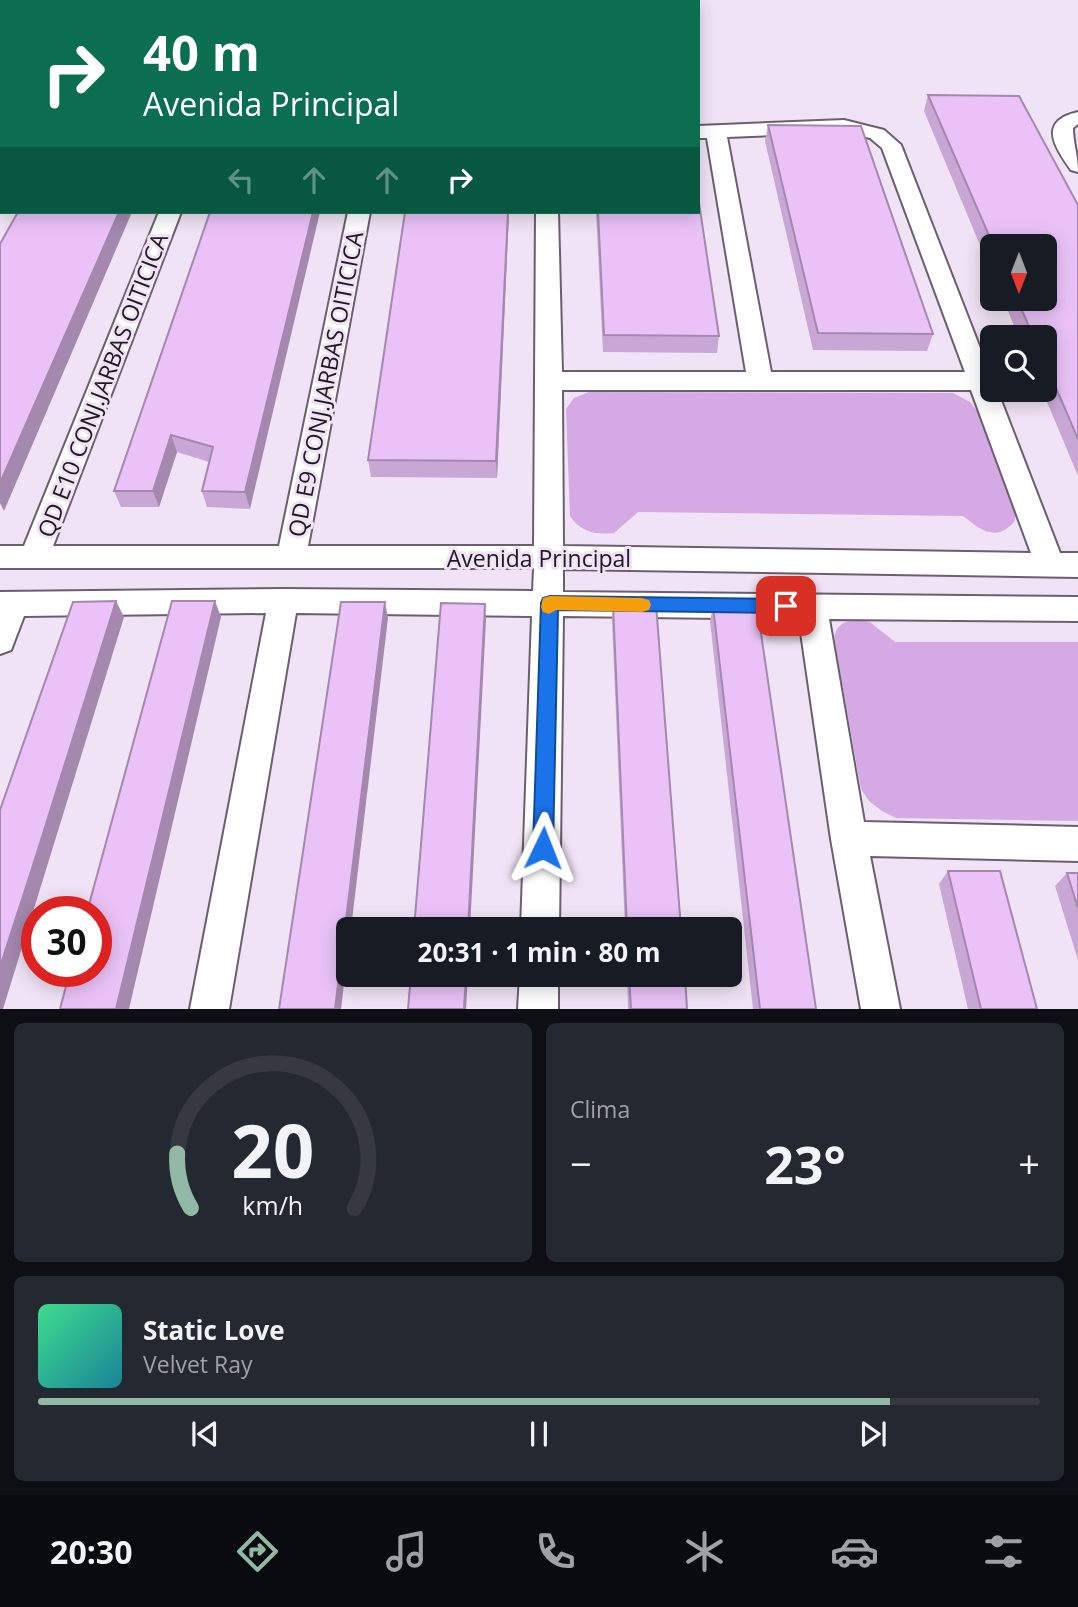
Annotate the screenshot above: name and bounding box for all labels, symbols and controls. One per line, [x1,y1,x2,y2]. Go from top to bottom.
text: 40 m [143,19,260,85]
icon: right [28,28,119,119]
text: Avenida Principal [143,82,399,125]
icon: left [222,161,260,199]
icon: ahead [295,161,333,199]
icon: ahead [368,161,406,199]
icon: right [441,161,479,199]
street label: QD E10 CONJ.JARBAS OITICICA [29,228,175,542]
street label: QD E9 CONJ.JARBAS OITICICA [280,228,370,540]
north arrow [980,234,1057,312]
map controls [980,234,1057,402]
button: search [980,325,1057,402]
street label: Avenida Principal [447,542,631,574]
pin [756,576,816,636]
icon: arrive [767,587,805,625]
position arrow [506,811,580,885]
speed limit sign: 30 [21,896,112,987]
text: 20:31 · 1 min · 80 m [418,934,660,970]
text: Clima [570,1093,630,1125]
text: 20 [231,1101,315,1200]
text: 23° [764,1128,846,1199]
text: − [570,1137,592,1189]
text: + [1018,1137,1040,1189]
text: km/h [243,1188,303,1222]
text: Static Love [143,1312,285,1348]
text: Velvet Ray [143,1348,253,1380]
icon: previous [186,1415,224,1453]
icon: pause [520,1415,558,1453]
icon: next [854,1415,892,1453]
icon: directions [233,1527,282,1576]
icon: music [382,1527,431,1576]
icon: phone [531,1527,580,1576]
icon: climate [680,1527,729,1576]
icon: car [830,1527,879,1576]
icon: filters [979,1527,1028,1576]
text: 20:30 [50,1530,132,1573]

